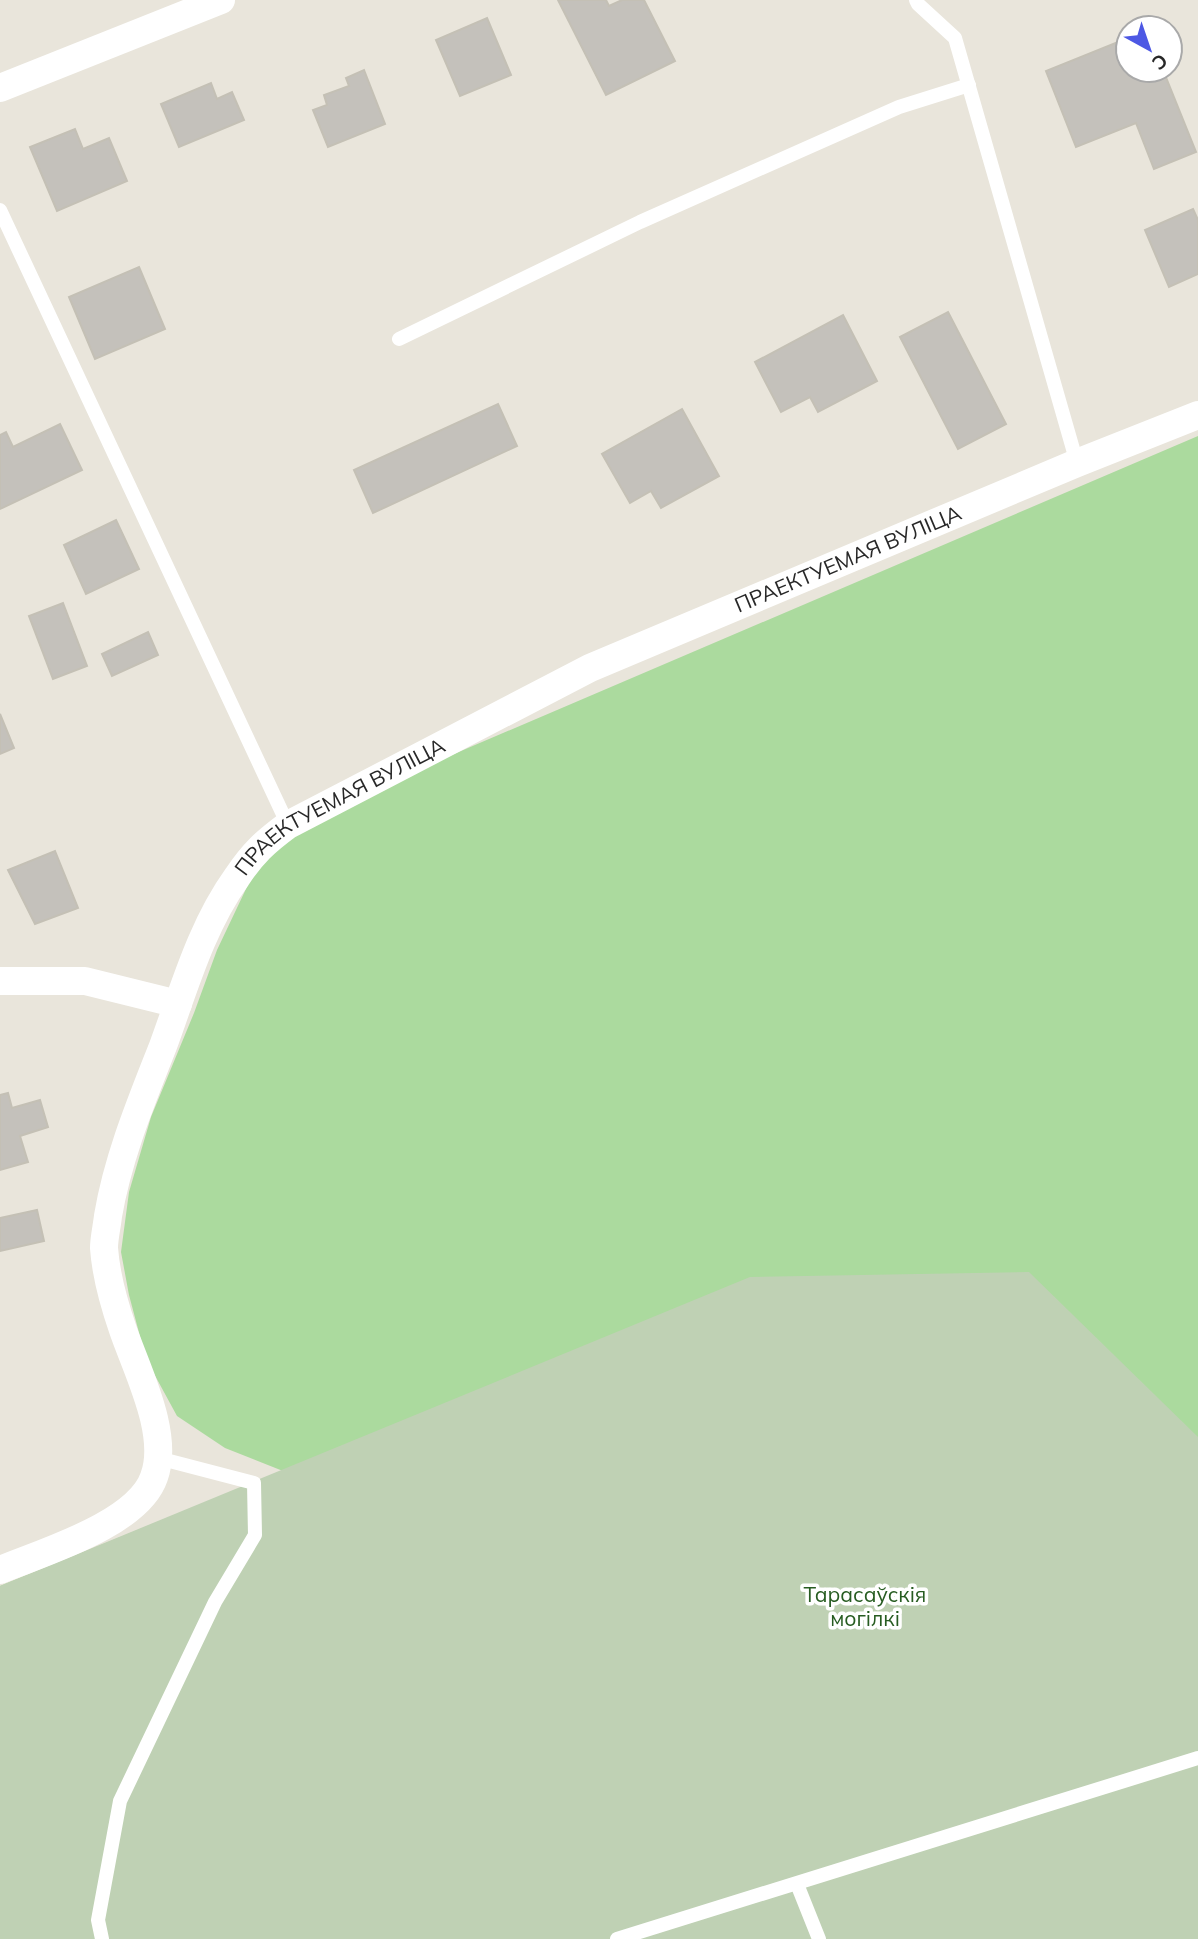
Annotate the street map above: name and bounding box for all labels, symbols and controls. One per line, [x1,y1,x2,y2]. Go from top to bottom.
north arrow [1114,14,1184,84]
text: С [1147,49,1173,75]
street label: ПРАЕКТУЕМАЯ ВУЛІЦА [730,499,965,618]
street label: ПРАЕКТУЕМАЯ ВУЛІЦА [228,732,449,880]
park label: Тарасаўскія могілкі [804,1581,926,1631]

